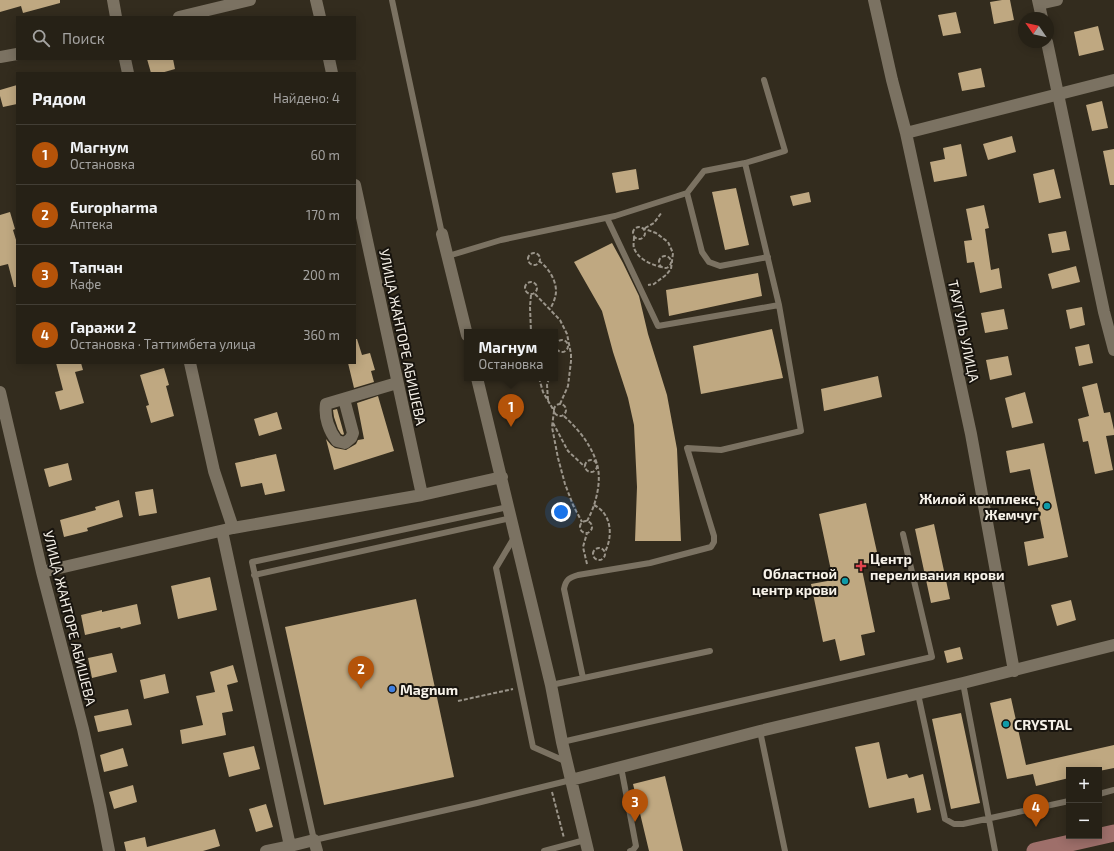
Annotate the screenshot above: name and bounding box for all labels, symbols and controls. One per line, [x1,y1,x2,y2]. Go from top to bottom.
north arrow [1018,12,1054,48]
search box [16,16,356,60]
icon: search [30,27,52,49]
text: Поиск [62,29,105,47]
text: Рядом [32,88,86,108]
text: Найдено: 4 [273,90,340,106]
text: Магнум [70,138,129,156]
text: 1 [42,147,48,163]
text: 60 m [310,147,340,163]
text: Остановка [70,156,135,172]
text: Europharma [70,198,157,216]
text: 2 [41,207,49,223]
text: 170 m [306,207,340,223]
text: Аптека [70,216,113,232]
street label: УЛИЦА ЖАНТОРЕ АБИШЕВА [376,247,430,427]
text: Тапчан [70,258,123,276]
text: 3 [41,267,49,283]
text: 200 m [303,267,340,283]
text: Кафе [70,276,101,292]
street label: ТАУГУЛЬ УЛИЦА [945,278,983,384]
text: Гаражи 2 [70,318,136,336]
text: 4 [41,327,49,343]
text: 360 m [303,327,340,343]
popup [464,329,558,381]
text: Остановка · Таттимбета улица [70,336,256,352]
text: Магнум [479,338,537,356]
text: Остановка [479,356,543,372]
pin: 1 [498,394,524,427]
place label: Жилой комплекс, Жемчуг [919,490,1039,523]
marker: Жилой комплекс, Жемчуг [1042,501,1052,511]
your location [551,502,571,522]
street label: УЛИЦА ЖАНТОРЕ АБИШЕВА [40,529,100,708]
place label: Центр переливания крови [870,550,1005,583]
marker: Центр переливания крови [855,560,867,572]
place label: Областной центр крови [752,565,837,598]
marker: Областной центр крови [840,576,850,586]
pin: 2 [348,656,374,689]
place label: Magnum [400,681,458,698]
marker: Magnum [387,684,397,694]
place label: CRYSTAL [1014,716,1072,733]
marker: CRYSTAL [1001,719,1011,729]
map controls [1066,767,1102,839]
button: + [1066,767,1102,803]
pin: 3 [622,789,648,822]
pin: 4 [1023,794,1049,827]
button: − [1066,803,1102,839]

